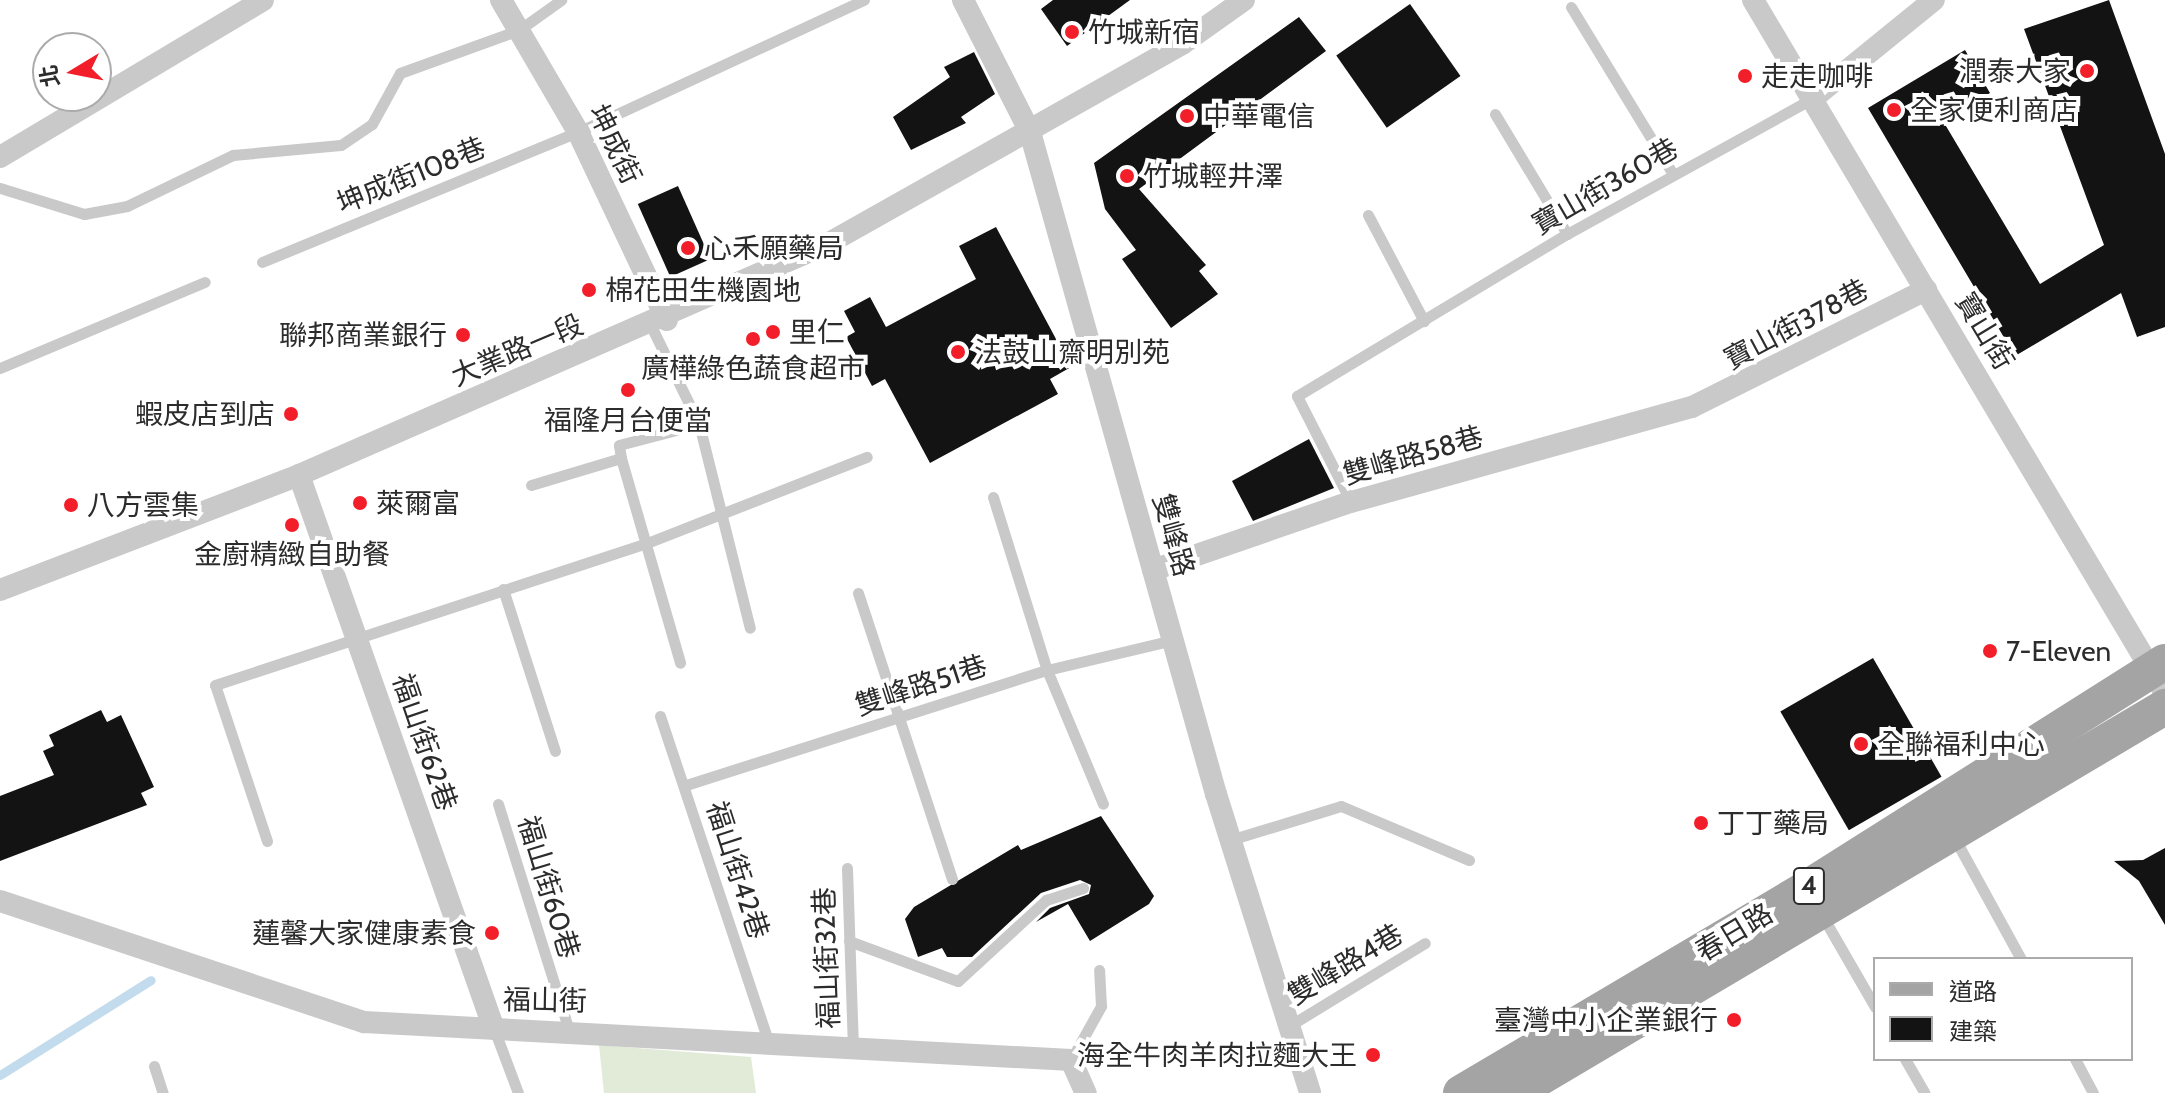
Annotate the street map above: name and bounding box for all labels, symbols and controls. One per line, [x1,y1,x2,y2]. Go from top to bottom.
place label: 竹城新宿 [1088,15,1200,49]
marker: 竹城新宿 [1063,23,1081,41]
north arrow [32,32,112,112]
place label: 潤泰大家 [1959,54,2071,88]
place label: 走走咖啡 [1761,59,1873,93]
marker: 潤泰大家 [2078,62,2096,80]
text: 北 [35,63,65,89]
marker: 走走咖啡 [1736,67,1754,85]
place label: 全家便利商店 [1910,93,2078,127]
street label: 坤成街 [581,99,649,189]
place label: 中華電信 [1203,99,1315,133]
marker: 全家便利商店 [1885,101,1903,119]
marker: 中華電信 [1178,107,1196,125]
street label: 坤成街108巷 [332,130,490,220]
street label: 寶山街360巷 [1526,131,1684,241]
place label: 竹城輕井澤 [1143,159,1283,193]
marker: 竹城輕井澤 [1118,167,1136,185]
place label: 心禾願藥局 [704,231,844,265]
marker: 心禾願藥局 [679,239,697,257]
street label: 寶山街378巷 [1718,272,1874,376]
place label: 棉花田生機園地 [605,273,801,307]
marker: 棉花田生機園地 [580,281,598,299]
street label: 寶山街 [1949,286,2021,376]
street label: 大業路一段 [446,307,588,393]
place label: 里仁 [789,315,845,349]
place label: 聯邦商業銀行 [279,318,447,352]
marker: 里仁 [764,323,782,341]
marker: 聯邦商業銀行 [454,326,472,344]
marker: 廣樺綠色蔬食超市 [744,330,762,348]
place label: 法鼓山齋明別苑 [974,335,1170,369]
marker: 法鼓山齋明別苑 [949,343,967,361]
place label: 廣樺綠色蔬食超市 [641,351,865,385]
marker: 福隆月台便當 [619,381,637,399]
place label: 蝦皮店到店 [135,397,275,431]
place label: 福隆月台便當 [544,403,712,437]
marker: 蝦皮店到店 [282,405,300,423]
street label: 雙峰路58巷 [1339,419,1487,491]
place label: 萊爾富 [376,486,460,520]
place label: 八方雲集 [87,488,199,522]
street label: 雙峰路 [1146,490,1202,580]
marker: 萊爾富 [351,494,369,512]
marker: 八方雲集 [62,496,80,514]
marker: 金廚精緻自助餐 [283,516,301,534]
place label: 金廚精緻自助餐 [194,537,390,571]
place label: 7-Eleven [2006,634,2111,668]
marker: 7-Eleven [1981,642,1999,660]
street label: 雙峰路51巷 [851,648,991,722]
street label: 福山街62巷 [386,669,464,815]
place label: 全聯福利中心 [1877,727,2045,761]
marker: 全聯福利中心 [1852,735,1870,753]
street label: 福山街42巷 [700,797,776,943]
place label: 丁丁藥局 [1717,806,1829,840]
street label: 福山街60巷 [511,812,587,962]
marker: 丁丁藥局 [1692,814,1710,832]
road number: 4 [1791,864,1827,908]
street label: 福山街32巷 [807,887,845,1029]
street label: 春日路 [1689,896,1779,968]
place label: 蓮馨大家健康素食 [252,916,476,950]
street label: 雙峰路4巷 [1281,917,1409,1011]
marker: 蓮馨大家健康素食 [483,924,501,942]
legend [1873,957,2133,1061]
text: 道路 [1949,977,1997,1006]
street label: 福山街 [503,982,587,1018]
place label: 臺灣中小企業銀行 [1494,1003,1718,1037]
marker: 臺灣中小企業銀行 [1725,1011,1743,1029]
text: 建築 [1949,1017,1997,1046]
place label: 海全牛肉羊肉拉麵大王 [1077,1038,1357,1072]
marker: 海全牛肉羊肉拉麵大王 [1364,1046,1382,1064]

